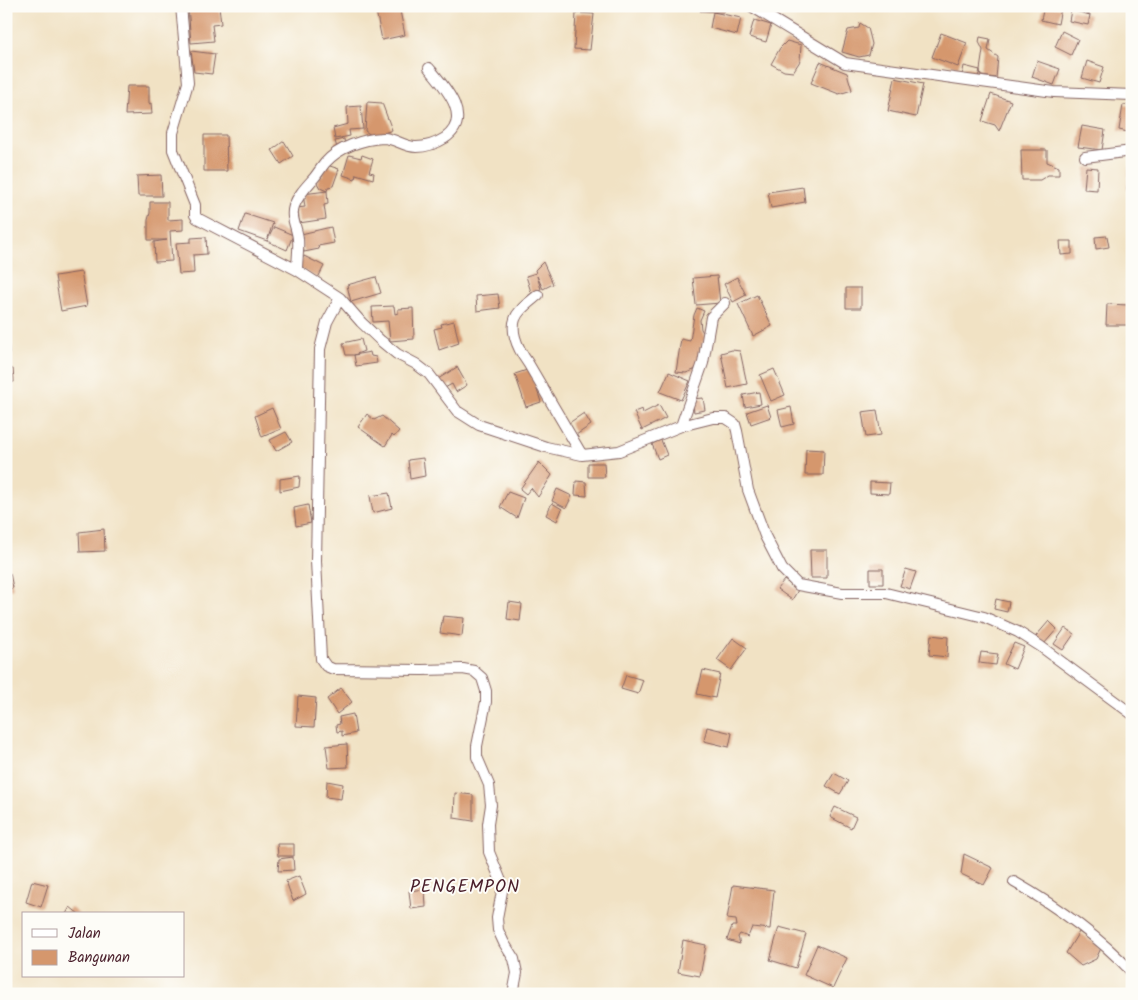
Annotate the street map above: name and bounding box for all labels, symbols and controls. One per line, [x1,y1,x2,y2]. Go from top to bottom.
district label: PENGEMPON [410,873,520,902]
legend [22,912,185,978]
text: Jalan [68,922,101,946]
text: Bangunan [68,946,130,970]

